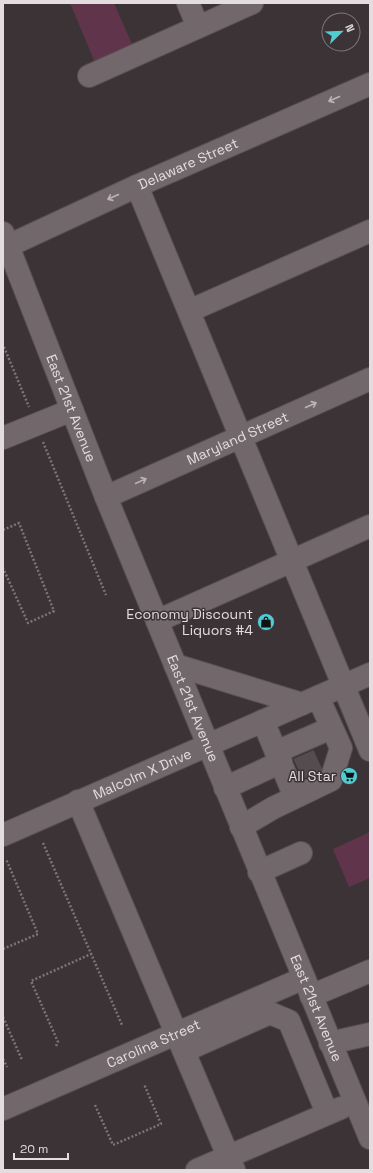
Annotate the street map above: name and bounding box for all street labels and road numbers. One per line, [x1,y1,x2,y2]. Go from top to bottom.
street label: Delaware Street [135,134,241,194]
street label: East 21st Avenue [42,352,100,465]
street label: Maryland Street [184,408,291,469]
street label: East 21st Avenue [163,652,223,765]
street label: Malcolm X Drive [90,744,194,803]
street label: East 21st Avenue [286,952,346,1064]
street label: Carolina Street [104,1015,203,1072]

